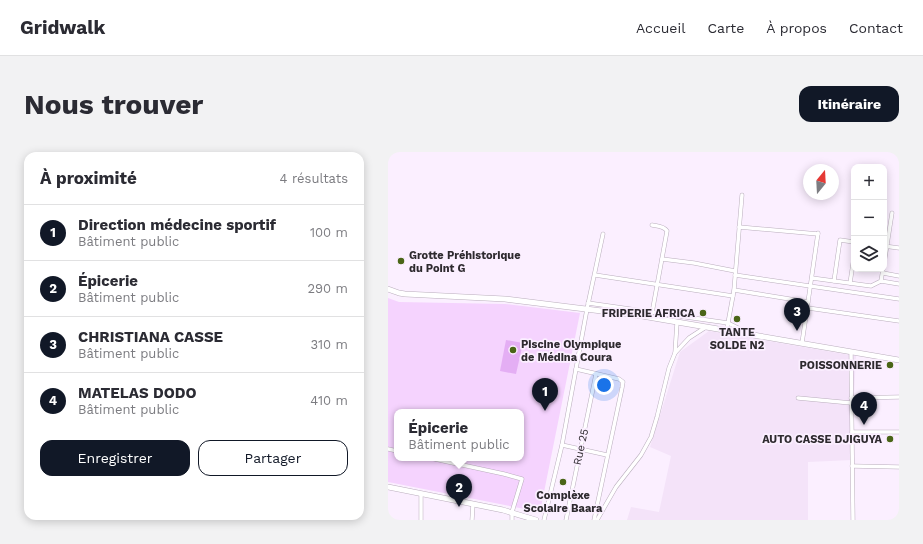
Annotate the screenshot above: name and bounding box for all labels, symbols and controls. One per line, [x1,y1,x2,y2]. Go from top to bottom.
text: Gridwalk [20,16,105,39]
text: Accueil [636,20,685,36]
text: Carte [707,20,744,36]
text: À propos [766,20,827,36]
text: Contact [849,20,903,36]
button: Itinéraire [799,86,899,122]
text: Nous trouver [24,88,203,121]
north arrow [803,164,839,200]
map controls [851,164,887,272]
button: + [851,164,887,200]
text: À proximité [40,168,137,188]
text: 4 résultats [280,171,348,186]
button: − [851,200,887,236]
text: Direction médecine sportif [78,216,276,234]
text: 1 [50,225,56,240]
text: 100 m [310,225,348,240]
text: Bâtiment public [78,234,179,249]
button: layers [851,236,887,272]
place label: Grotte Préhistorique du Point G [409,249,521,275]
marker: Grotte Préhistorique du Point G [396,256,406,266]
text: Épicerie [78,272,138,290]
text: 2 [49,281,57,296]
text: 290 m [307,281,348,296]
text: Bâtiment public [78,290,179,305]
pin: 3 [784,298,810,331]
place label: FRIPERIE AFRICA [602,307,696,320]
marker: FRIPERIE AFRICA [698,308,708,318]
marker: TANTE SOLDE N2 [732,314,742,324]
place label: TANTE SOLDE N2 [710,326,765,352]
text: CHRISTIANA CASSE [78,328,223,346]
text: 3 [49,337,57,352]
text: 310 m [310,337,348,352]
place label: Piscine Olympique de Médina Coura [521,338,621,364]
marker: Piscine Olympique de Médina Coura [508,345,518,355]
text: Bâtiment public [78,346,179,361]
place label: POISSONNERIE [799,359,882,372]
marker: POISSONNERIE [885,360,895,370]
your location [594,375,614,395]
pin: 1 [532,378,558,411]
text: MATELAS DODO [78,384,197,402]
pin: 4 [851,392,877,425]
text: 4 [49,393,57,408]
text: 410 m [310,393,348,408]
text: Bâtiment public [78,402,179,417]
popup [394,409,524,461]
text: Épicerie [408,419,468,437]
street label: Rue 25 [571,428,591,466]
place label: AUTO CASSE DJIGUYA [762,433,883,446]
marker: AUTO CASSE DJIGUYA [885,434,895,444]
text: Bâtiment public [408,437,510,452]
button: Enregistrer [40,440,190,476]
button: Partager [198,440,348,476]
pin: 2 [446,474,472,507]
marker: Complèxe Scolaire Baara [558,477,568,487]
place label: Complèxe Scolaire Baara [524,489,603,515]

